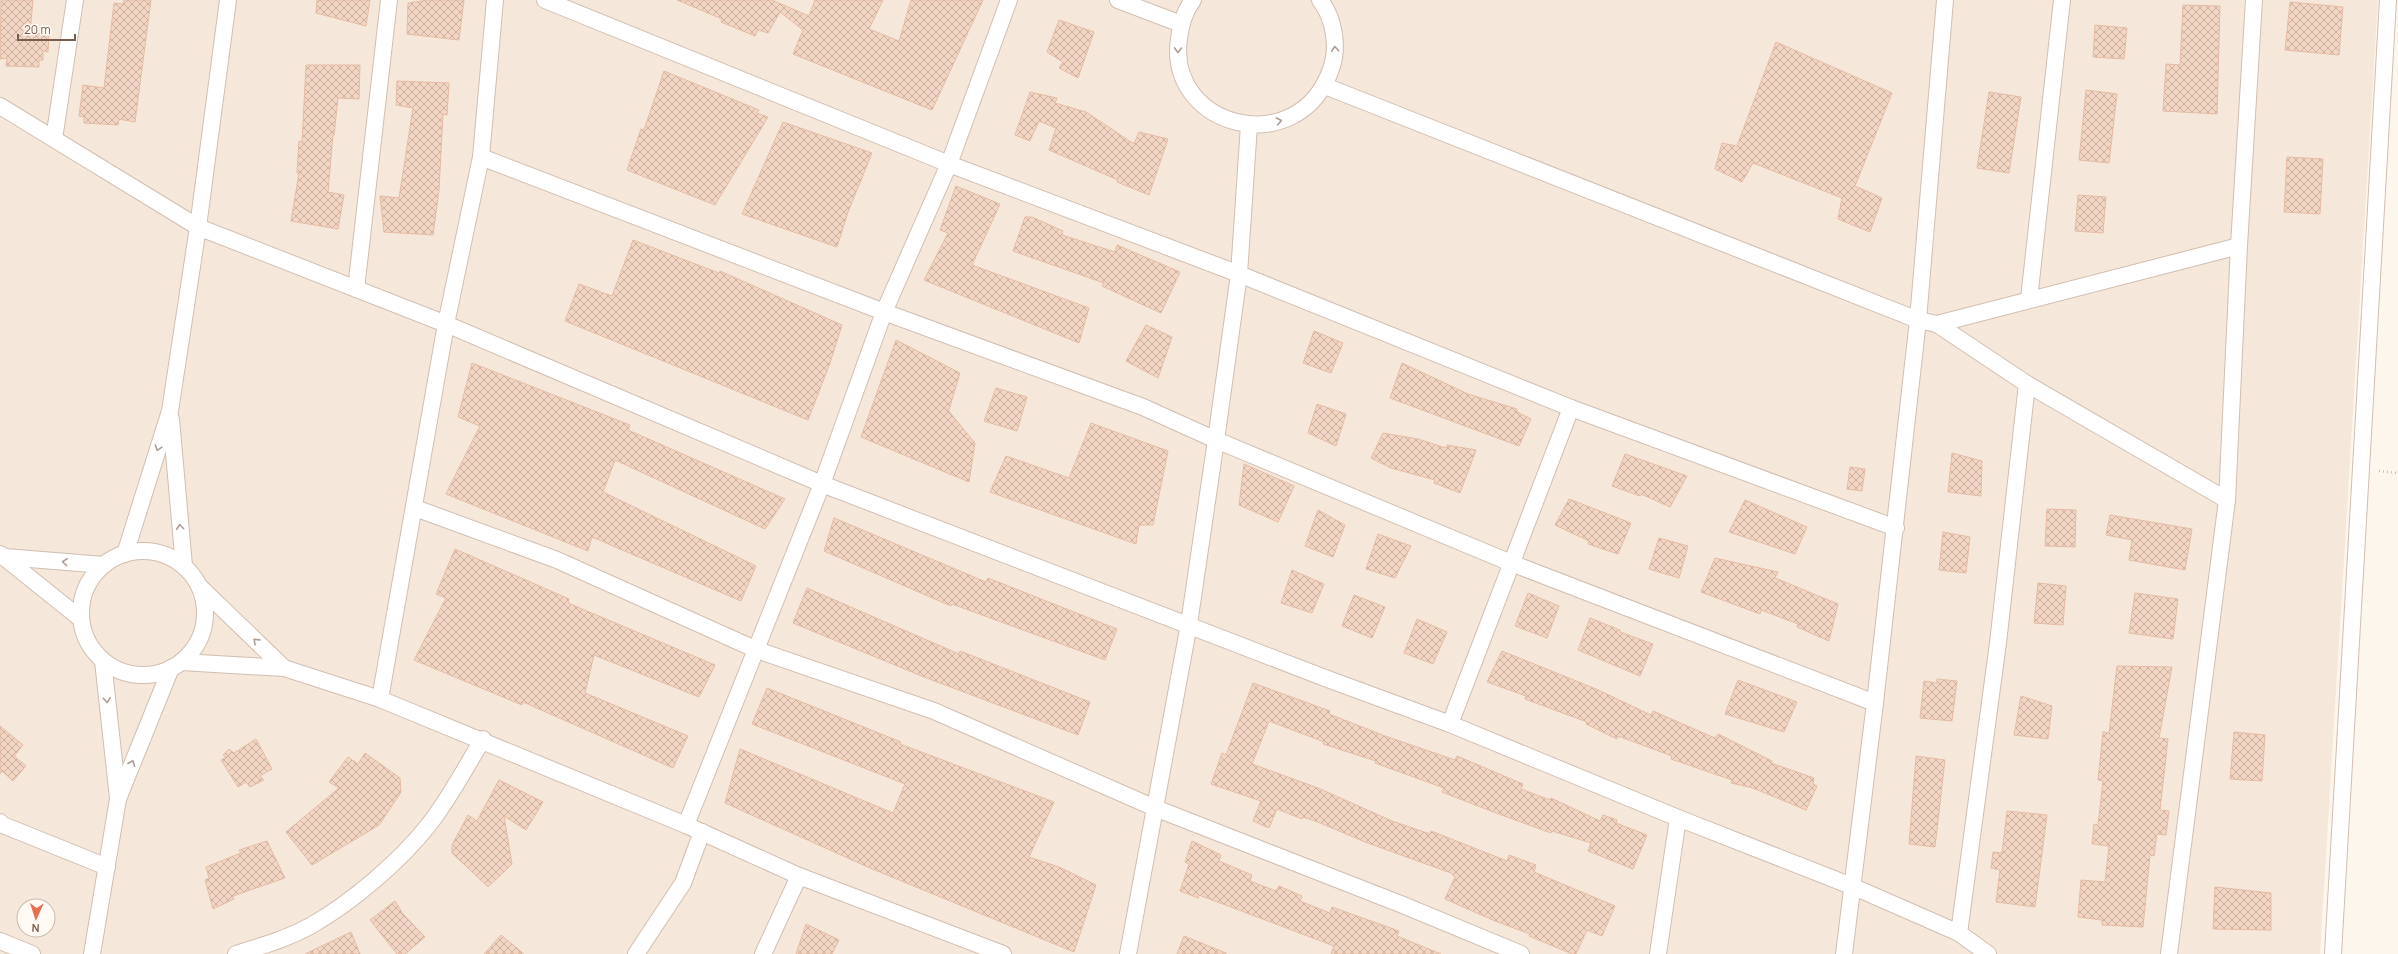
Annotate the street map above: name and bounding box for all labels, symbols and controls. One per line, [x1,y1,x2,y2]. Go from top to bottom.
scale bar [18,16,75,42]
text: 20 m [24,21,51,38]
one-way arrow [1330,46,1339,52]
one-way arrow [1174,47,1182,53]
one-way arrow [1275,118,1282,126]
one-way arrow [155,445,163,452]
one-way arrow [176,524,185,530]
one-way arrow [62,557,68,566]
one-way arrow [253,638,261,646]
one-way arrow [103,697,112,703]
one-way arrow [128,760,136,767]
north arrow [16,898,56,938]
text: N [31,921,40,936]

